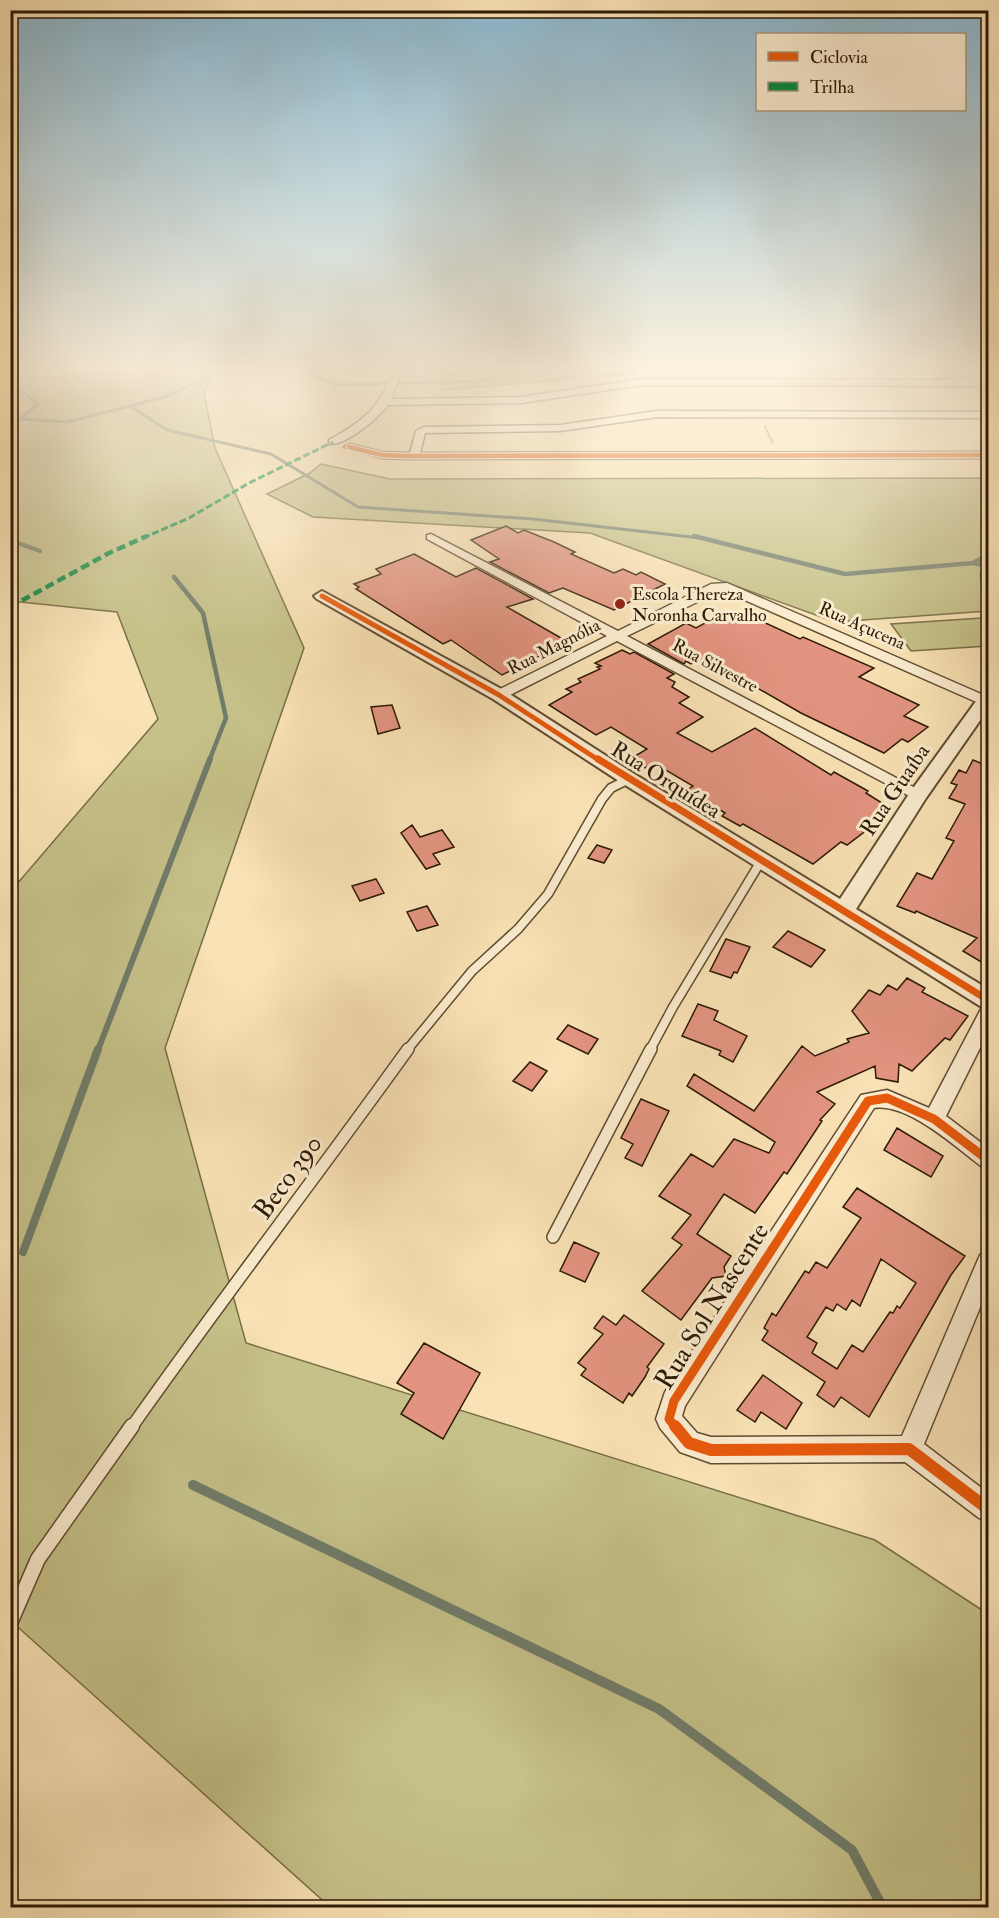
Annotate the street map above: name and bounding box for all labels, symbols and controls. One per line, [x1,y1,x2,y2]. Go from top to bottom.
legend [756,33,966,111]
text: Ciclovia [810,46,869,69]
text: Trilha [810,76,855,99]
place label: Escola Thereza Noronha Carvalho [632,583,767,627]
marker: Escola Thereza Noronha Carvalho [613,597,627,611]
street label: Rua Açucena [815,597,910,656]
street label: Rua Magnólia [504,613,605,680]
street label: Rua Silvestre [668,634,762,698]
street label: Rua Orquídea [606,735,727,825]
street label: Rua Guaíba [854,738,937,841]
street label: Beco 390 [246,1128,330,1226]
street label: Rua Sol Nascente [648,1217,776,1395]

